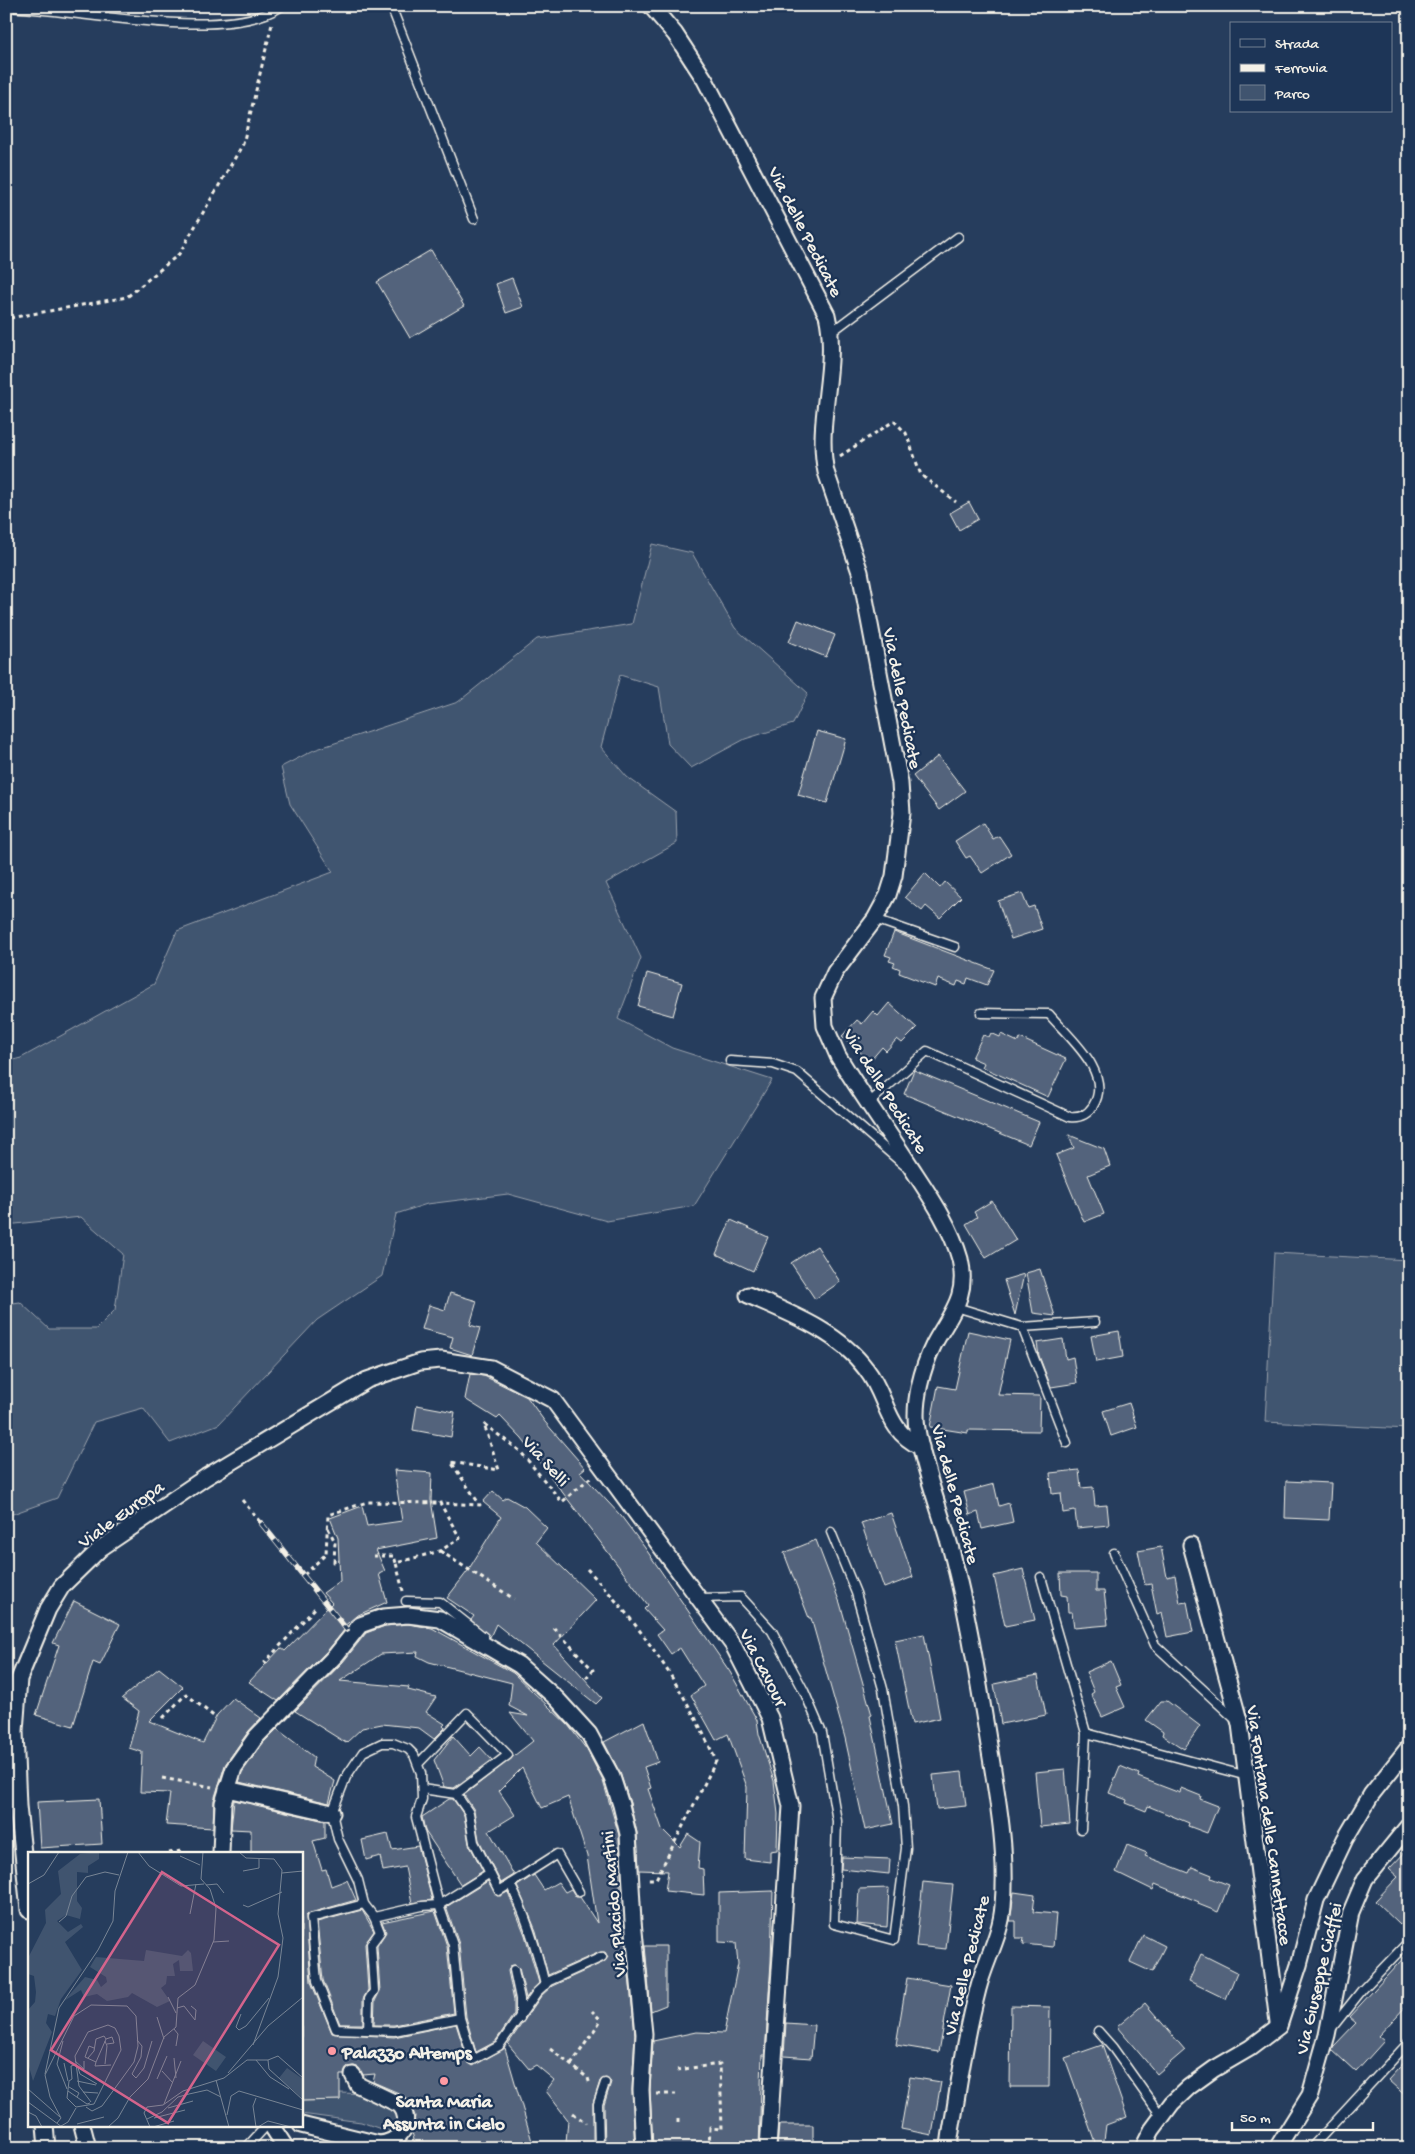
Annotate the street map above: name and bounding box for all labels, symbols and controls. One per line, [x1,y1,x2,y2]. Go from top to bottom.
legend [1230,22,1392,112]
text: Strada [1275,36,1320,54]
text: Ferrovia [1274,60,1328,78]
text: Parco [1274,86,1310,104]
street label: Via delle Pedicate [761,163,847,302]
street label: Via delle Pedicate [875,625,926,771]
street label: Via delle Pedicate [836,1024,932,1159]
street label: Via delle Pedicate [924,1422,983,1567]
street label: Via Selli [515,1431,573,1493]
street label: Viale Europa [74,1476,171,1555]
street label: Via Cavour [732,1625,792,1713]
street label: Via Fontana delle Cannettacce [1239,1703,1296,1947]
street label: Via Placido Martini [598,1830,633,1979]
inset map [28,1852,302,2126]
street label: Via delle Pedicate [940,1893,997,2039]
street label: Via Giuseppe Ciaffei [1292,1901,1349,2058]
place label: Palazzo Altemps [341,2043,473,2066]
marker: Palazzo Altemps [326,2045,338,2057]
marker: Santa Maria Assunta in Cielo [438,2075,450,2087]
place label: Santa Maria Assunta in Cielo [382,2092,505,2137]
scale bar [1232,2099,1374,2131]
text: 50 m [1240,2110,1271,2128]

